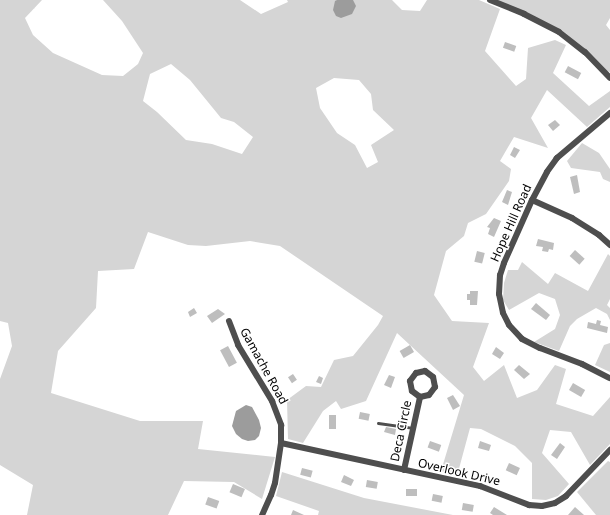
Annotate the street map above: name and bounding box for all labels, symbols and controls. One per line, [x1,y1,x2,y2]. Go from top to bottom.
street label: Hope Hill Road [487,182,535,264]
street label: Gamache Road [237,325,291,407]
street label: Deca Circle [387,399,415,463]
street label: Overlook Drive [416,456,502,488]

